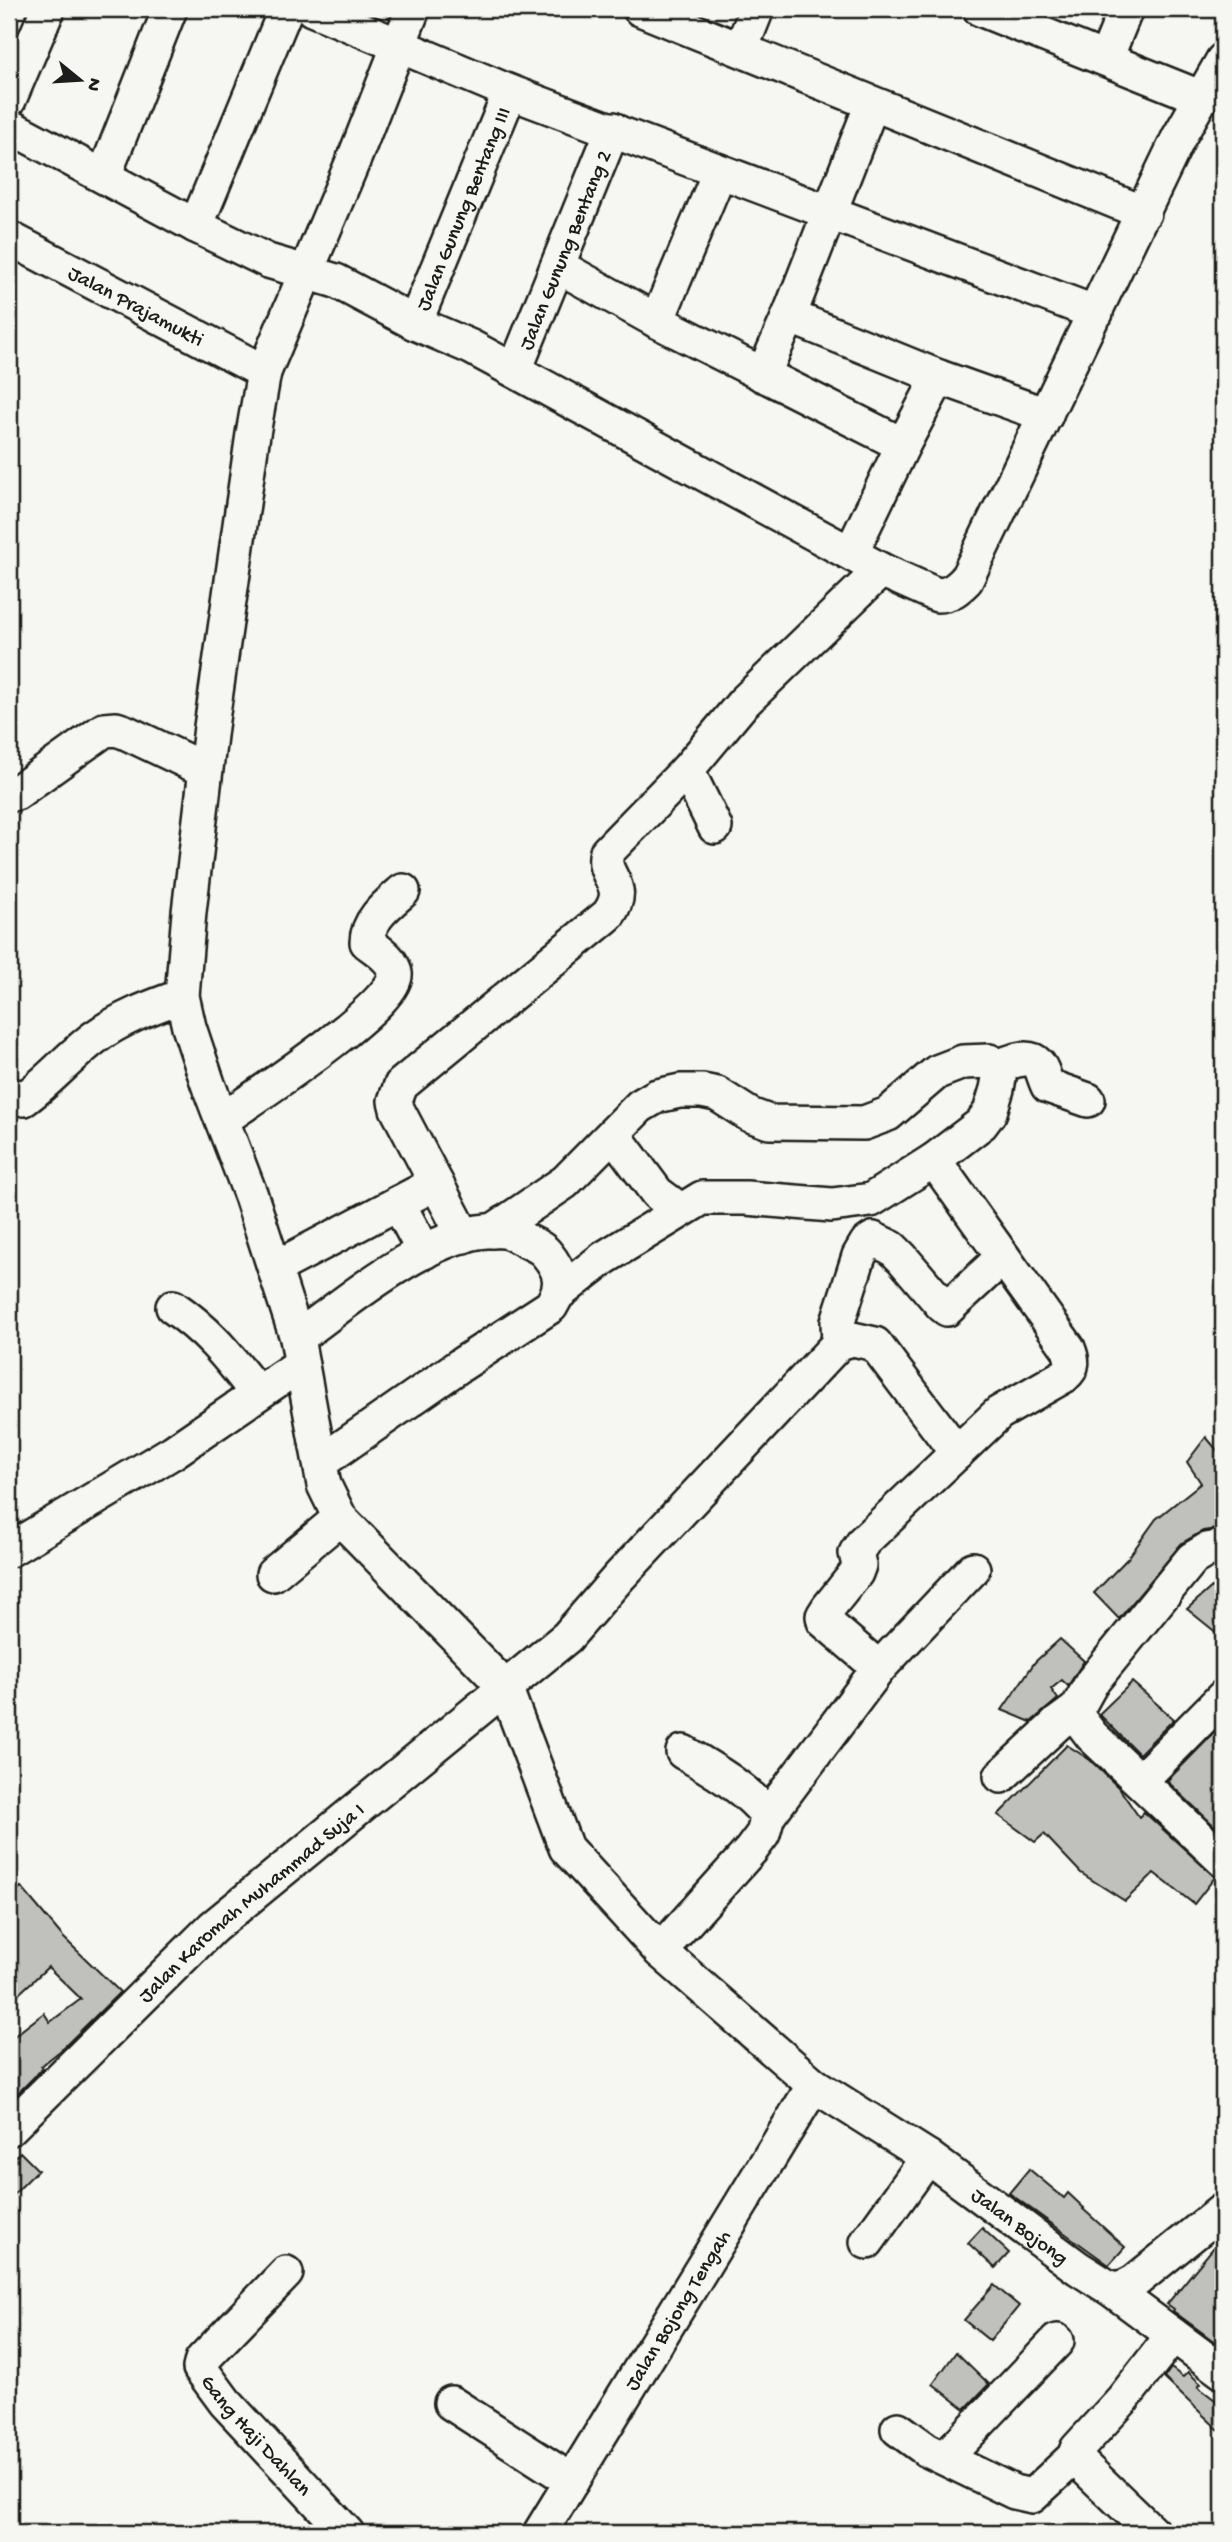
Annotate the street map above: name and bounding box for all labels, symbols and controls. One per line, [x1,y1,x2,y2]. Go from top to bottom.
north arrow [46,46,116,116]
text: N [80,75,106,94]
street label: Jalan Gunung Bentang III [412,104,518,315]
street label: Jalan Gunung Bentang 2 [516,148,619,354]
street label: Jalan Prajamukti [63,262,207,354]
street label: Jalan Karomah Muhammad Suja I [135,1799,371,2010]
street label: Jalan Bojong [965,2184,1072,2272]
street label: Jalan Bojong Tengah [621,2227,738,2396]
street label: Gang Haji Dahlan [193,2371,315,2503]

